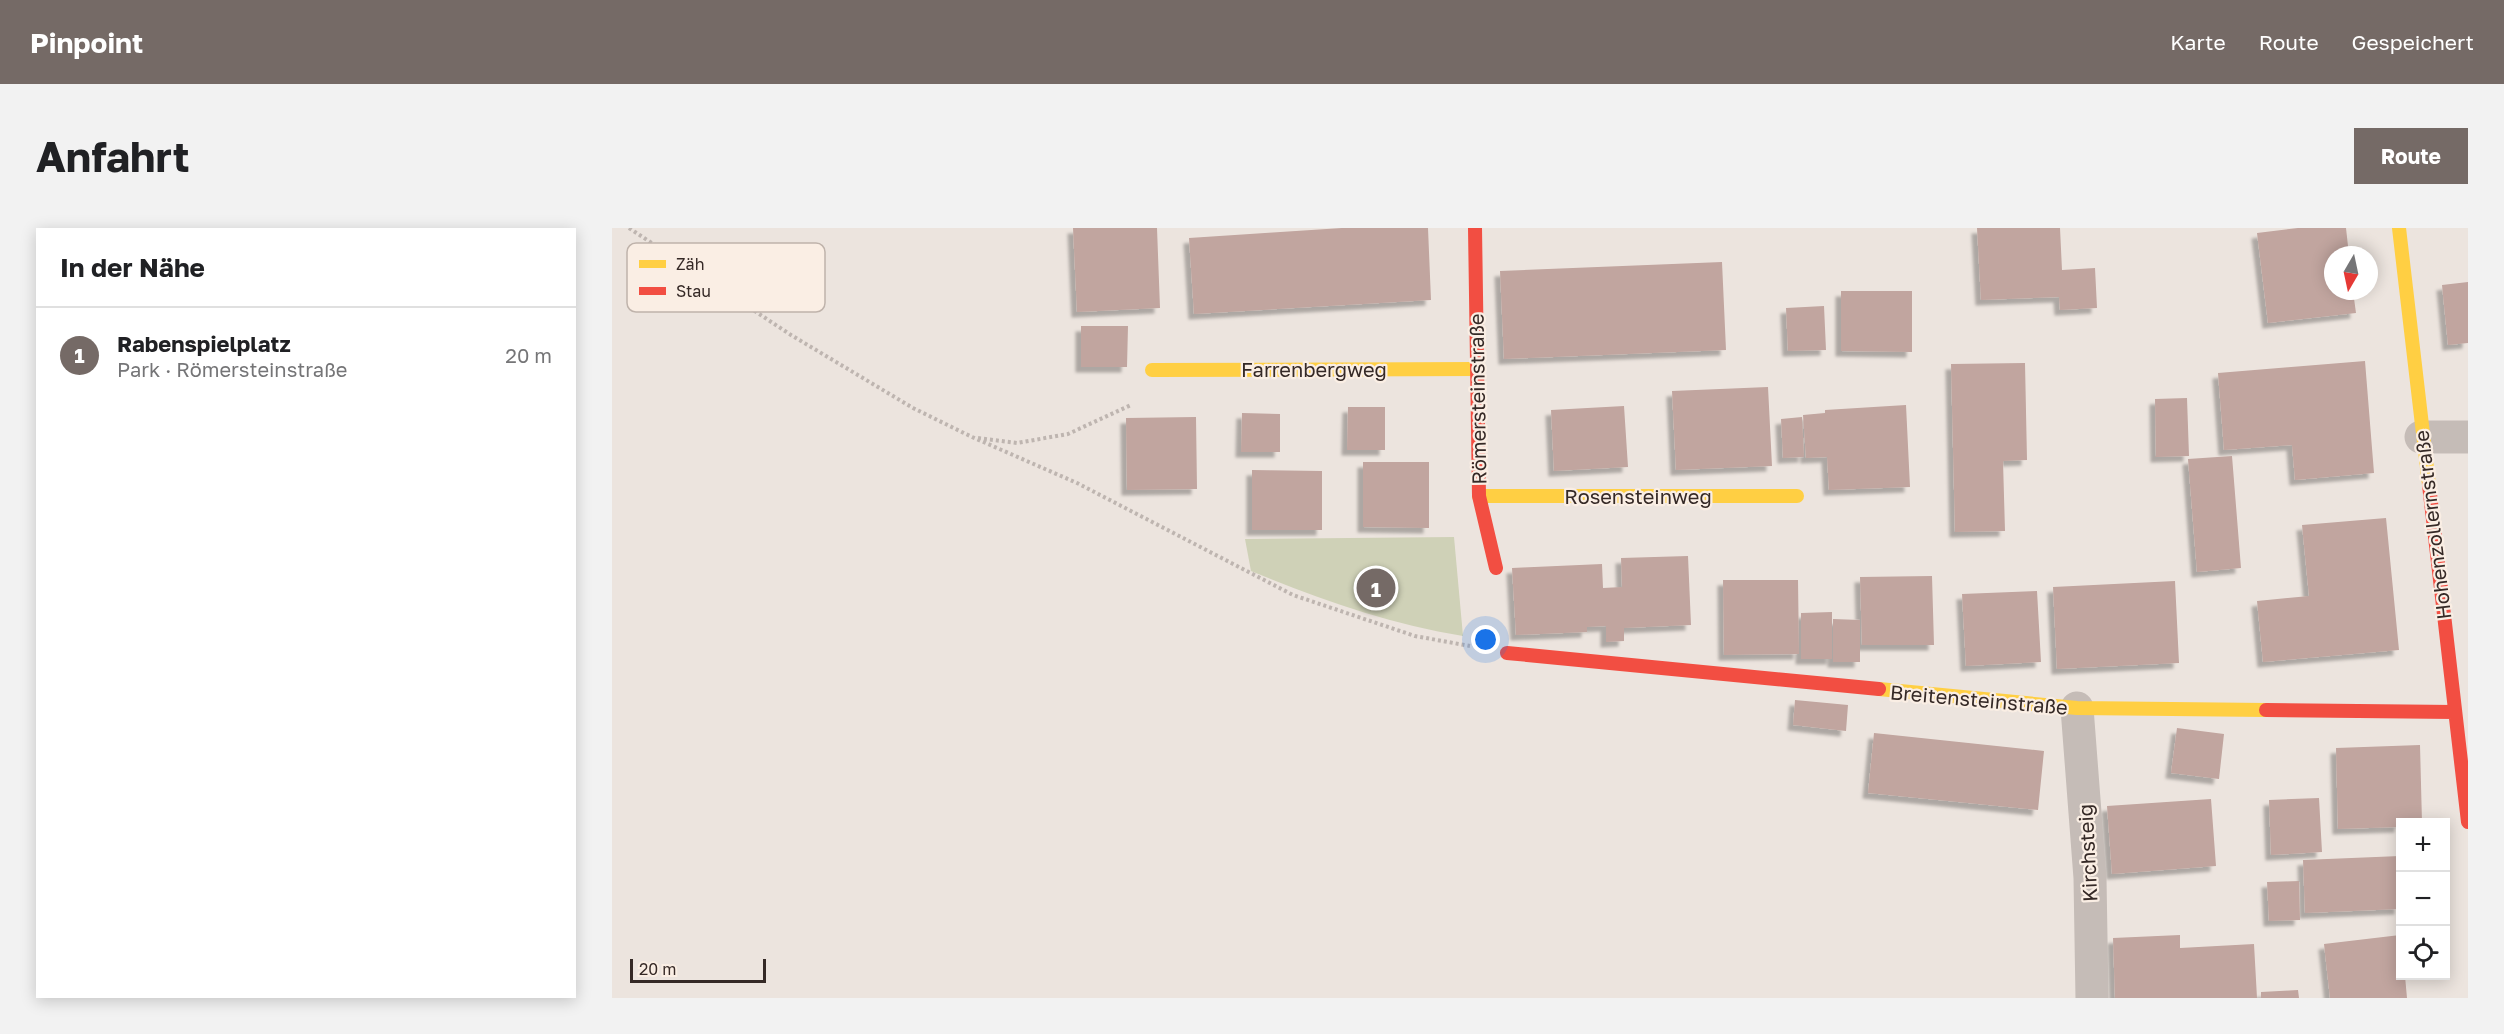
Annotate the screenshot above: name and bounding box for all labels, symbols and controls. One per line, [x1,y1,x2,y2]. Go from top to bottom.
text: Pinpoint [30,26,143,59]
text: Karte [2170,29,2226,55]
text: Route [2259,29,2319,55]
text: Gespeichert [2352,29,2474,55]
button: Route [2354,128,2468,184]
text: Anfahrt [36,131,190,181]
legend [627,243,825,312]
north arrow [2324,246,2378,300]
text: In der Nähe [60,252,205,283]
text: Zäh [676,254,704,274]
text: Stau [676,281,711,301]
street label: Römersteinstraße [1464,313,1490,485]
text: Rabenspielplatz [117,330,291,357]
text: 1 [74,343,85,367]
text: 20 m [505,343,552,367]
text: Park · Römersteinstraße [117,357,347,381]
street label: Farrenbergweg [1241,357,1387,381]
street label: Hohenzollernstraße [2408,429,2456,621]
street label: Rosensteinweg [1564,484,1712,508]
pin: 1 [1356,566,1395,610]
your location [1471,625,1500,654]
street label: Breitensteinstraße [1889,679,2069,719]
street label: Kirchsteig [2072,804,2102,902]
map controls [2396,818,2450,980]
button: + [2396,818,2450,872]
button: − [2396,872,2450,926]
button: locate [2396,926,2450,980]
scale bar [630,956,766,984]
text: 20 m [639,959,676,979]

